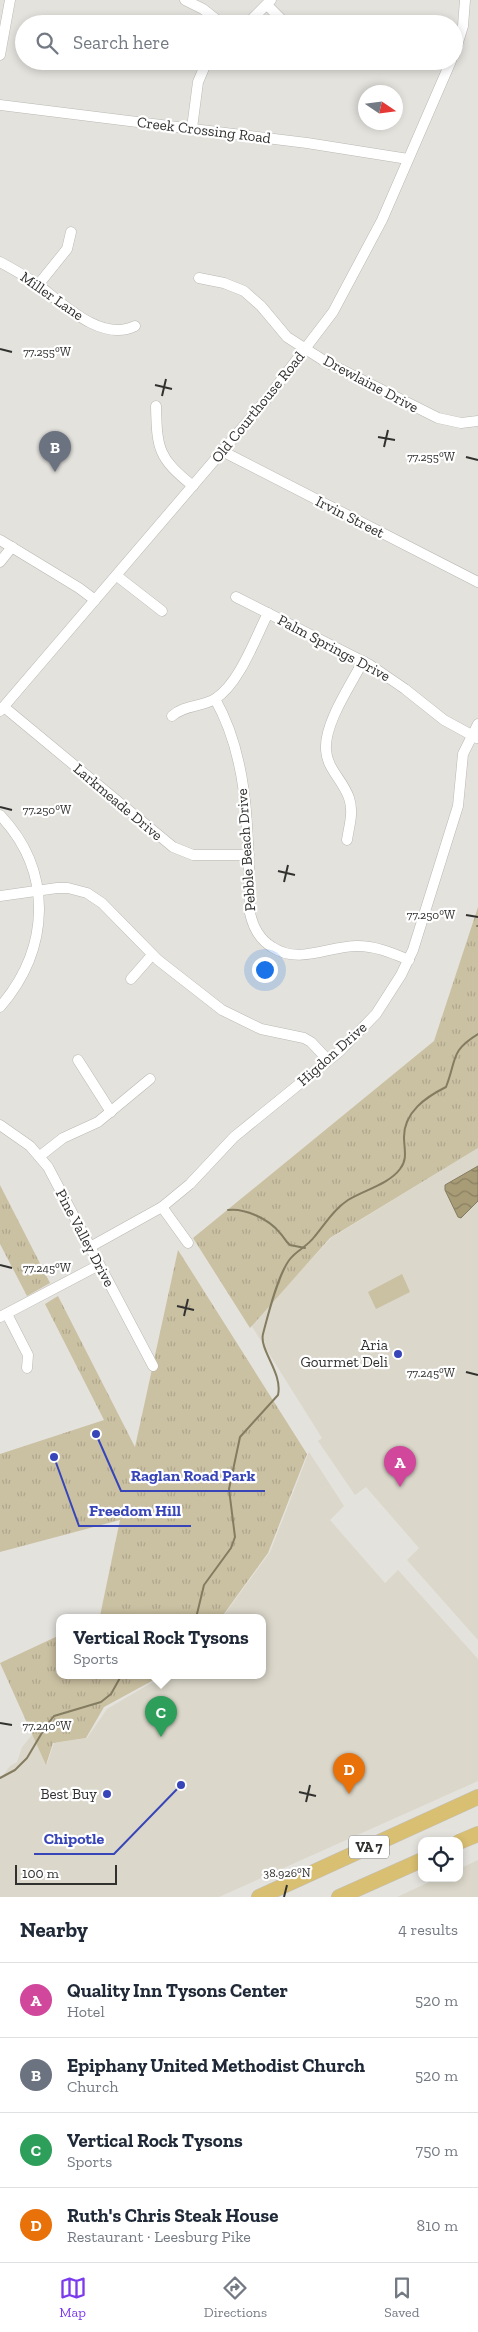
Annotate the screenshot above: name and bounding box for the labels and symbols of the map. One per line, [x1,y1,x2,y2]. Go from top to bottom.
north arrow [358,85,403,130]
street label: Creek Crossing Road [136,113,273,147]
street label: Miller Lane [17,268,87,324]
text: 77.255°W [23,345,72,359]
street label: Old Courthouse Road [208,347,309,466]
street label: Drewlaine Drive [320,351,422,417]
pin: B [39,431,71,472]
text: 77.255°W [407,450,456,464]
street label: Irvin Street [313,492,388,542]
street label: Palm Springs Drive [275,611,393,685]
street label: Larkmeade Drive [70,760,166,844]
street label: Pebble Beach Drive [233,788,259,912]
text: 77.250°W [23,803,72,817]
text: 77.250°W [407,908,456,922]
your location [252,957,278,983]
street label: Higdon Drive [294,1018,370,1090]
street label: Pine Valley Drive [52,1186,118,1290]
text: 77.245°W [23,1261,72,1275]
place label: Aria Gourmet Deli [300,1336,388,1371]
marker: Aria Gourmet Deli [392,1348,404,1360]
text: 77.245°W [407,1366,456,1380]
pin: A [384,1446,416,1487]
callout: Raglan Road Park [121,1460,265,1491]
text: Raglan Road Park [131,1466,255,1485]
callout: Freedom Hill [79,1495,191,1526]
text: Freedom Hill [89,1501,181,1520]
pin: C [145,1696,177,1737]
text: 77.240°W [23,1719,72,1733]
pin: D [333,1753,365,1794]
place label: Best Buy [40,1785,97,1803]
marker: Best Buy [101,1788,113,1800]
callout: Chipotle [34,1823,114,1854]
text: Chipotle [44,1829,105,1848]
road number: VA 7 [349,1835,389,1858]
scale bar [15,1862,118,1885]
text: 38.926°N [263,1866,311,1880]

